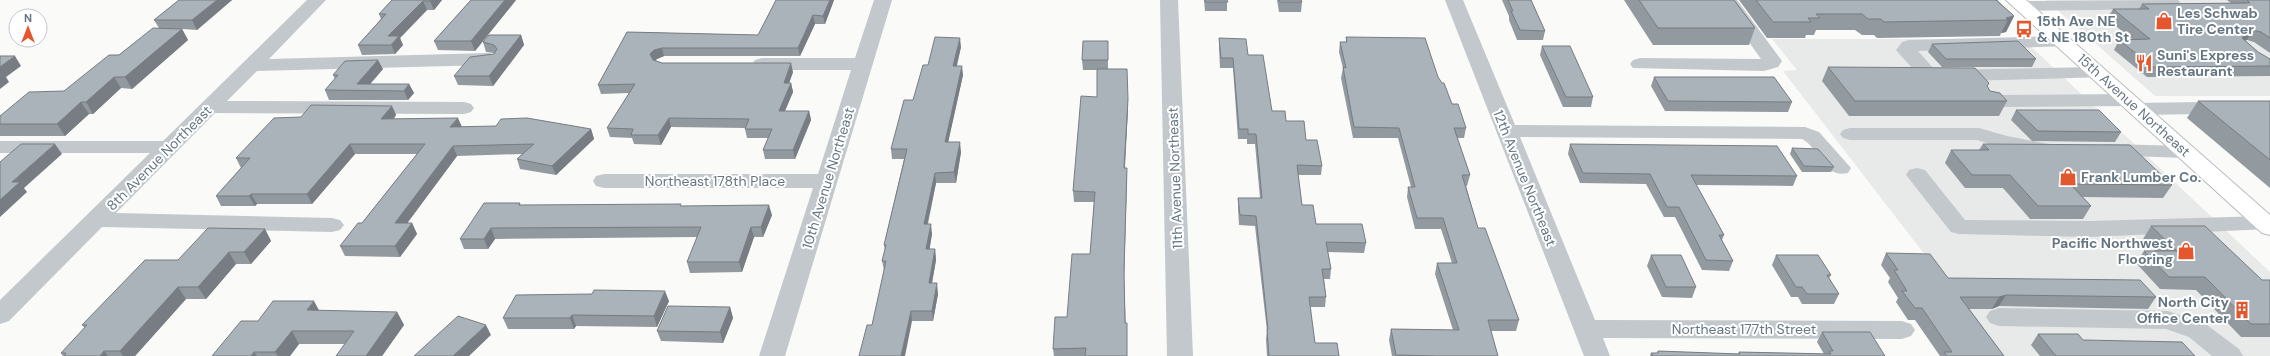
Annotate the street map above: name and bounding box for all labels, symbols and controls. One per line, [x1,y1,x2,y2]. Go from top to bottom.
place label: Les Schwab Tire Center [2177,4,2258,38]
north arrow [8,8,48,48]
text: N [24,11,32,25]
shop icon: Les Schwab Tire Center [2154,11,2174,31]
place label: 15th Ave NE & NE 180th St [2037,12,2129,46]
bus stop icon: 15th Ave NE & NE 180th St [2014,19,2034,39]
place label: Suni's Express Restaurant [2157,46,2254,80]
street label: 15th Avenue Northeast [2074,49,2194,161]
restaurant icon: Suni's Express Restaurant [2134,53,2154,73]
street label: 8th Avenue Northeast [103,102,215,214]
street label: 10th Avenue Northeast [798,105,858,251]
street label: 11th Avenue Northeast [1164,107,1186,249]
street label: 12th Avenue Northeast [1489,107,1561,249]
shop icon: Frank Lumber Co. [2058,167,2078,187]
place label: Frank Lumber Co. [2081,168,2201,186]
street label: Northeast 178th Place [645,172,785,190]
place label: Pacific Northwest Flooring [2052,234,2173,268]
shop icon: Pacific Northwest Flooring [2176,241,2196,261]
place label: North City Office Center [2137,293,2230,327]
building icon: North City Office Center [2232,300,2252,320]
street label: Northeast 177th Street [1672,320,1816,338]

